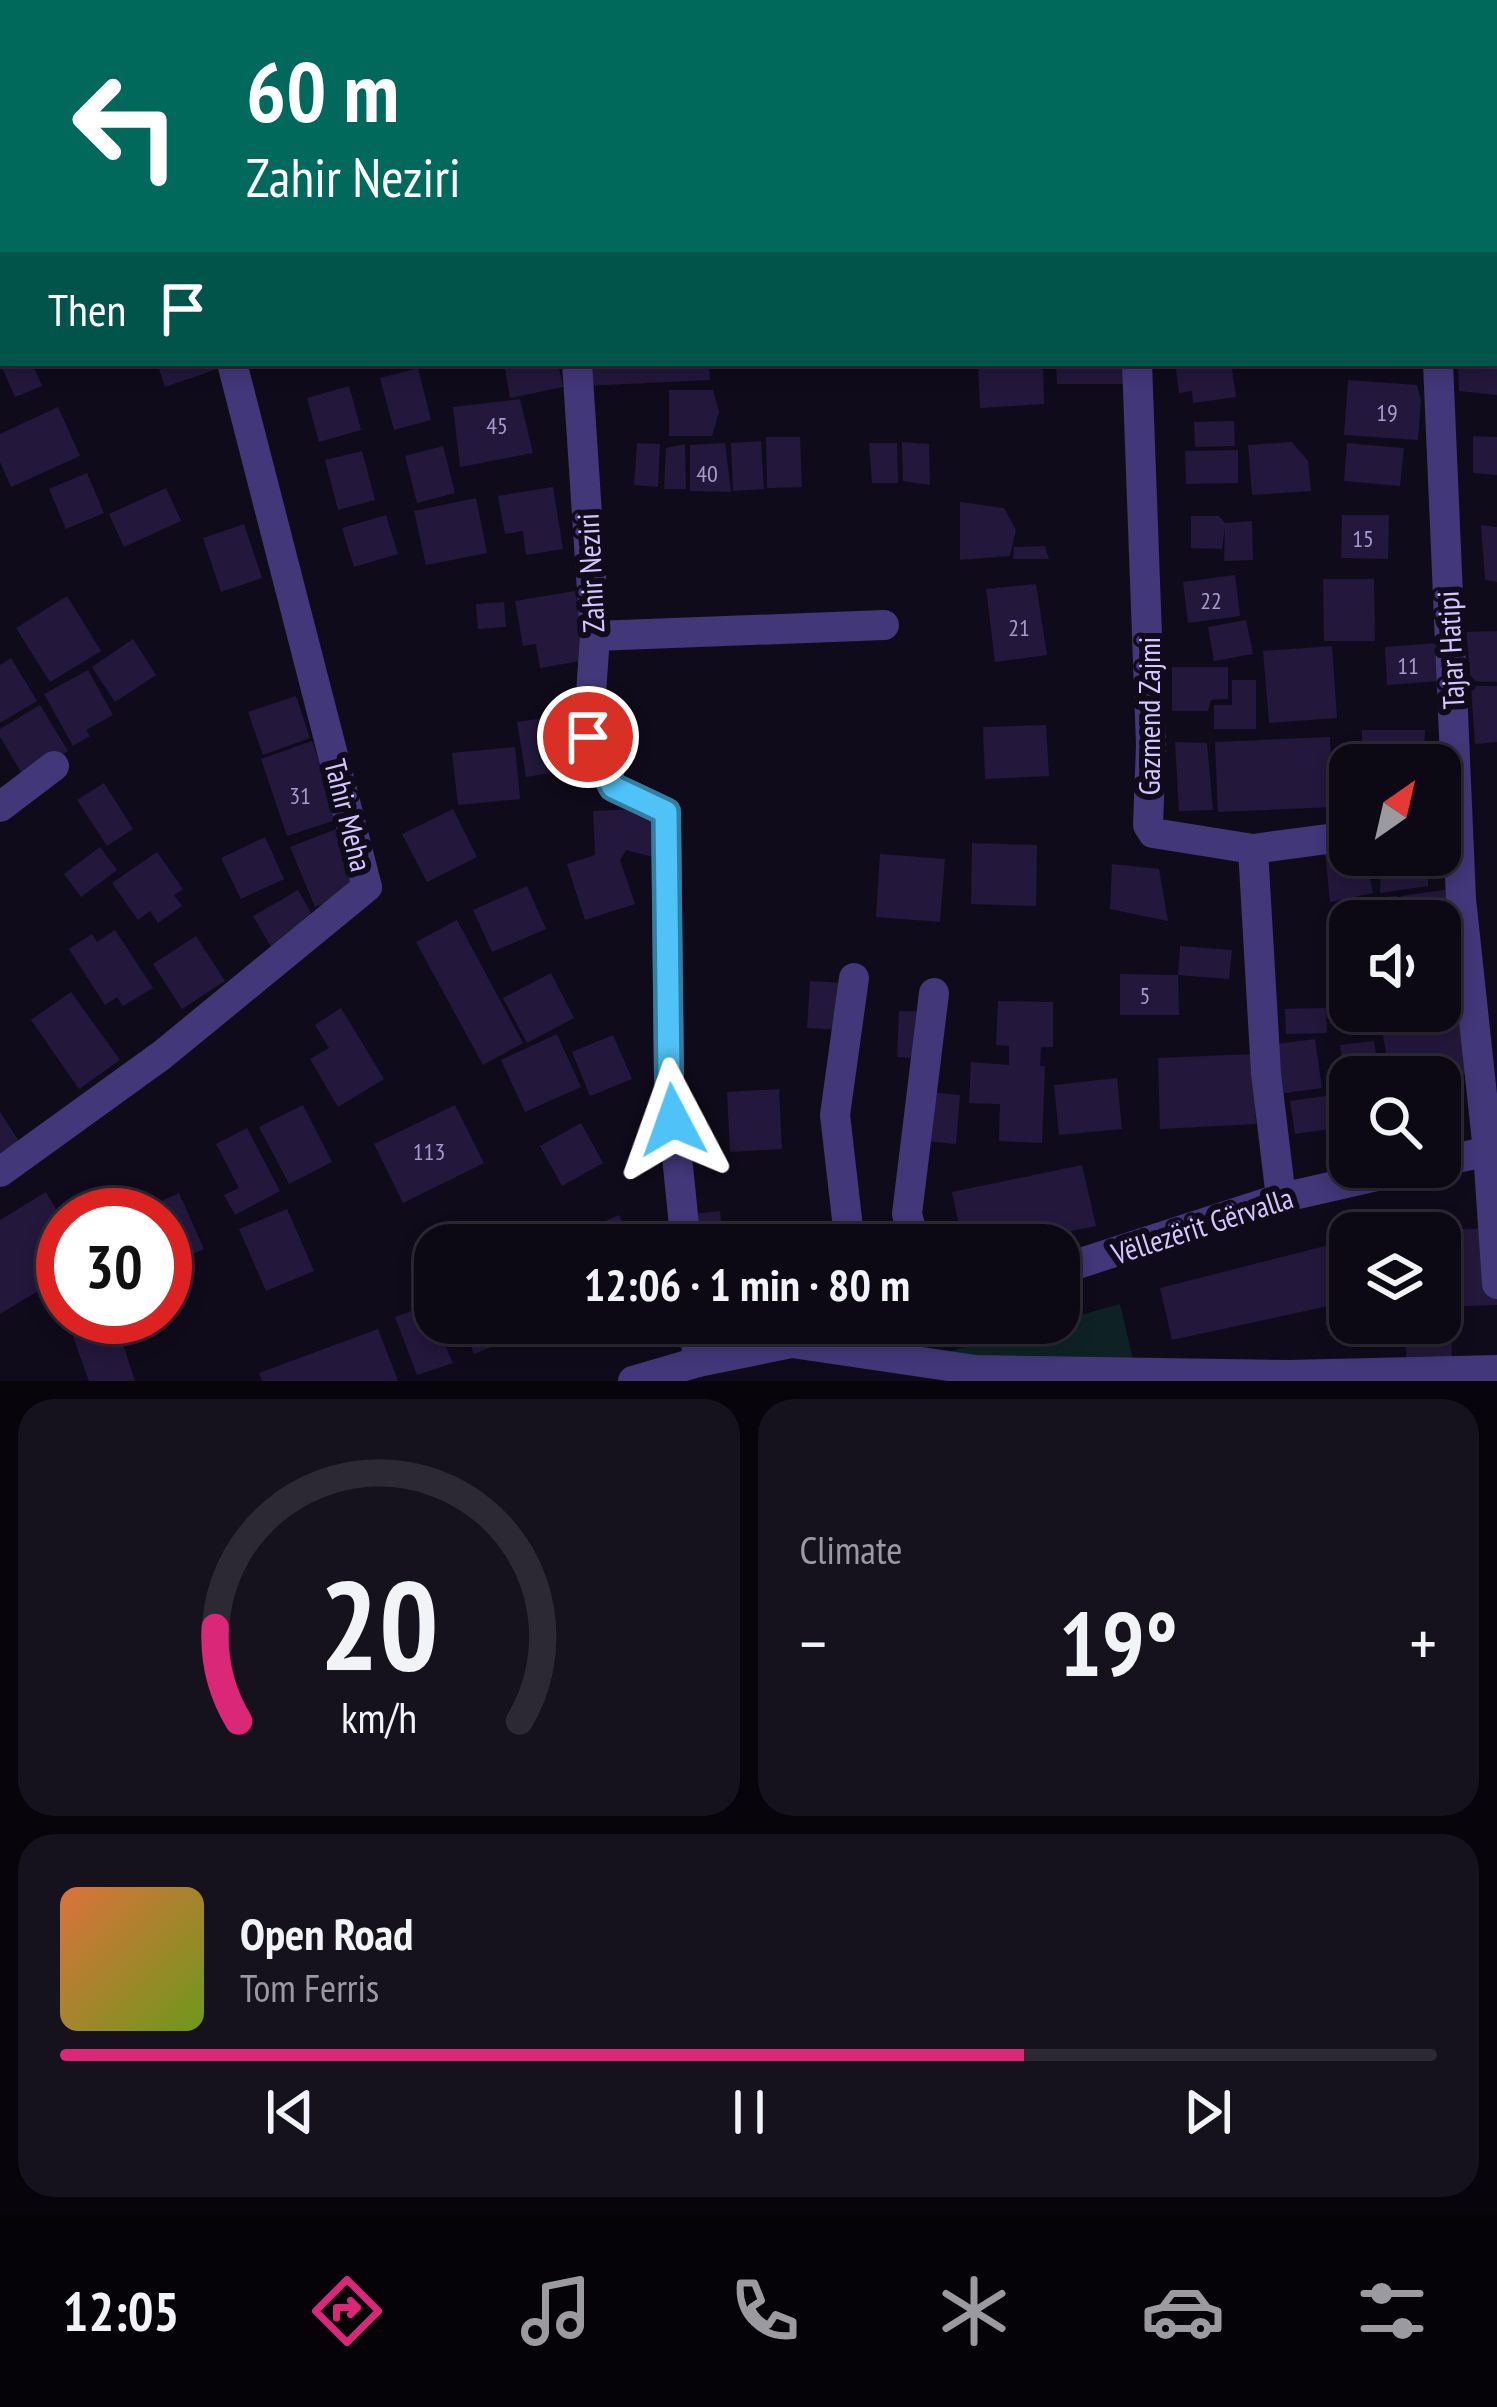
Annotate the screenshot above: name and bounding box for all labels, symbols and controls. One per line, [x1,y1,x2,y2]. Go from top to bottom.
text: 60 m [246,36,399,145]
icon: left [48,48,204,204]
text: Zahir Neziri [246,142,461,212]
icon: arrive [150,276,216,342]
text: Then [48,280,126,338]
house number: 19 [1376,397,1398,428]
house number: 45 [486,410,508,441]
house number: 40 [696,458,718,489]
street label: Zahir Neziri [567,512,613,634]
house number: 15 [1352,523,1374,554]
house number: 22 [1200,585,1222,616]
street label: Tajar Hatipi [1427,590,1473,710]
house number: 21 [1008,612,1030,643]
street label: Gazmend Zajmi [1129,637,1168,795]
house number: 11 [1397,650,1419,681]
pin [537,686,639,788]
icon: arrive [555,704,621,770]
north arrow [1329,744,1461,876]
map controls [1329,744,1461,1344]
street label: Tahir Meha [316,755,382,875]
house number: 31 [289,780,311,811]
button: sound [1329,900,1461,1032]
house number: 5 [1140,980,1150,1011]
button: search [1329,1056,1461,1188]
position arrow [610,1057,736,1183]
house number: 113 [413,1136,445,1167]
street label: Vëllezërit Gërvalla [1105,1177,1298,1273]
speed limit sign: 30 [36,1188,192,1344]
button: layers [1329,1212,1461,1344]
text: 12:06 · 1 min · 80 m [584,1255,910,1313]
text: Climate [800,1524,902,1575]
text: 20 [319,1543,438,1704]
text: 19° [1059,1584,1178,1701]
text: − [800,1600,827,1685]
text: + [1410,1600,1437,1685]
text: km/h [341,1688,417,1744]
text: Open Road [240,1904,413,1962]
text: Tom Ferris [240,1962,379,2013]
icon: previous [257,2079,323,2145]
icon: pause [716,2079,782,2145]
icon: next [1175,2079,1241,2145]
icon: directions [305,2269,389,2353]
icon: music [514,2269,598,2353]
icon: phone [723,2269,807,2353]
icon: climate [932,2269,1016,2353]
icon: car [1141,2269,1225,2353]
icon: filters [1350,2269,1434,2353]
text: 12:05 [63,2276,179,2346]

